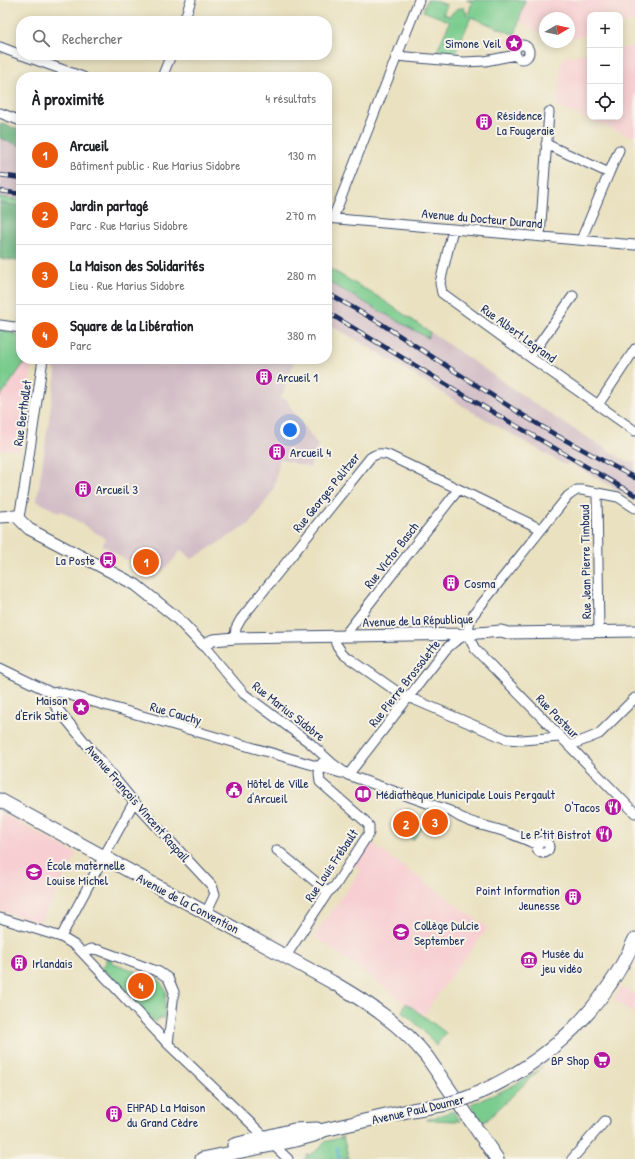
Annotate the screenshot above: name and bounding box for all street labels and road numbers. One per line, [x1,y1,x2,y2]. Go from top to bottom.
street label: Avenue du Docteur Durand [421,204,543,232]
street label: Rue Albert Legrand [478,300,560,366]
street label: Rue Berthollet [8,378,36,447]
street label: Rue Georges Politzer [288,448,364,536]
street label: Rue Jean Pierre Timbaud [575,505,595,619]
street label: Rue Victor Basch [359,518,423,592]
street label: Avenue de la République [362,609,474,631]
street label: Rue Pierre Brossolette [364,635,444,731]
street label: Rue Marius Sidobre [249,677,329,745]
street label: Rue Pasteur [532,690,584,742]
street label: Rue Cauchy [148,697,204,729]
street label: Avenue François Vincent Raspail [82,740,195,866]
street label: Rue Louis Frébault [300,825,362,905]
street label: Avenue de la Convention [134,868,243,938]
street label: Avenue Paul Doumer [370,1090,466,1128]

